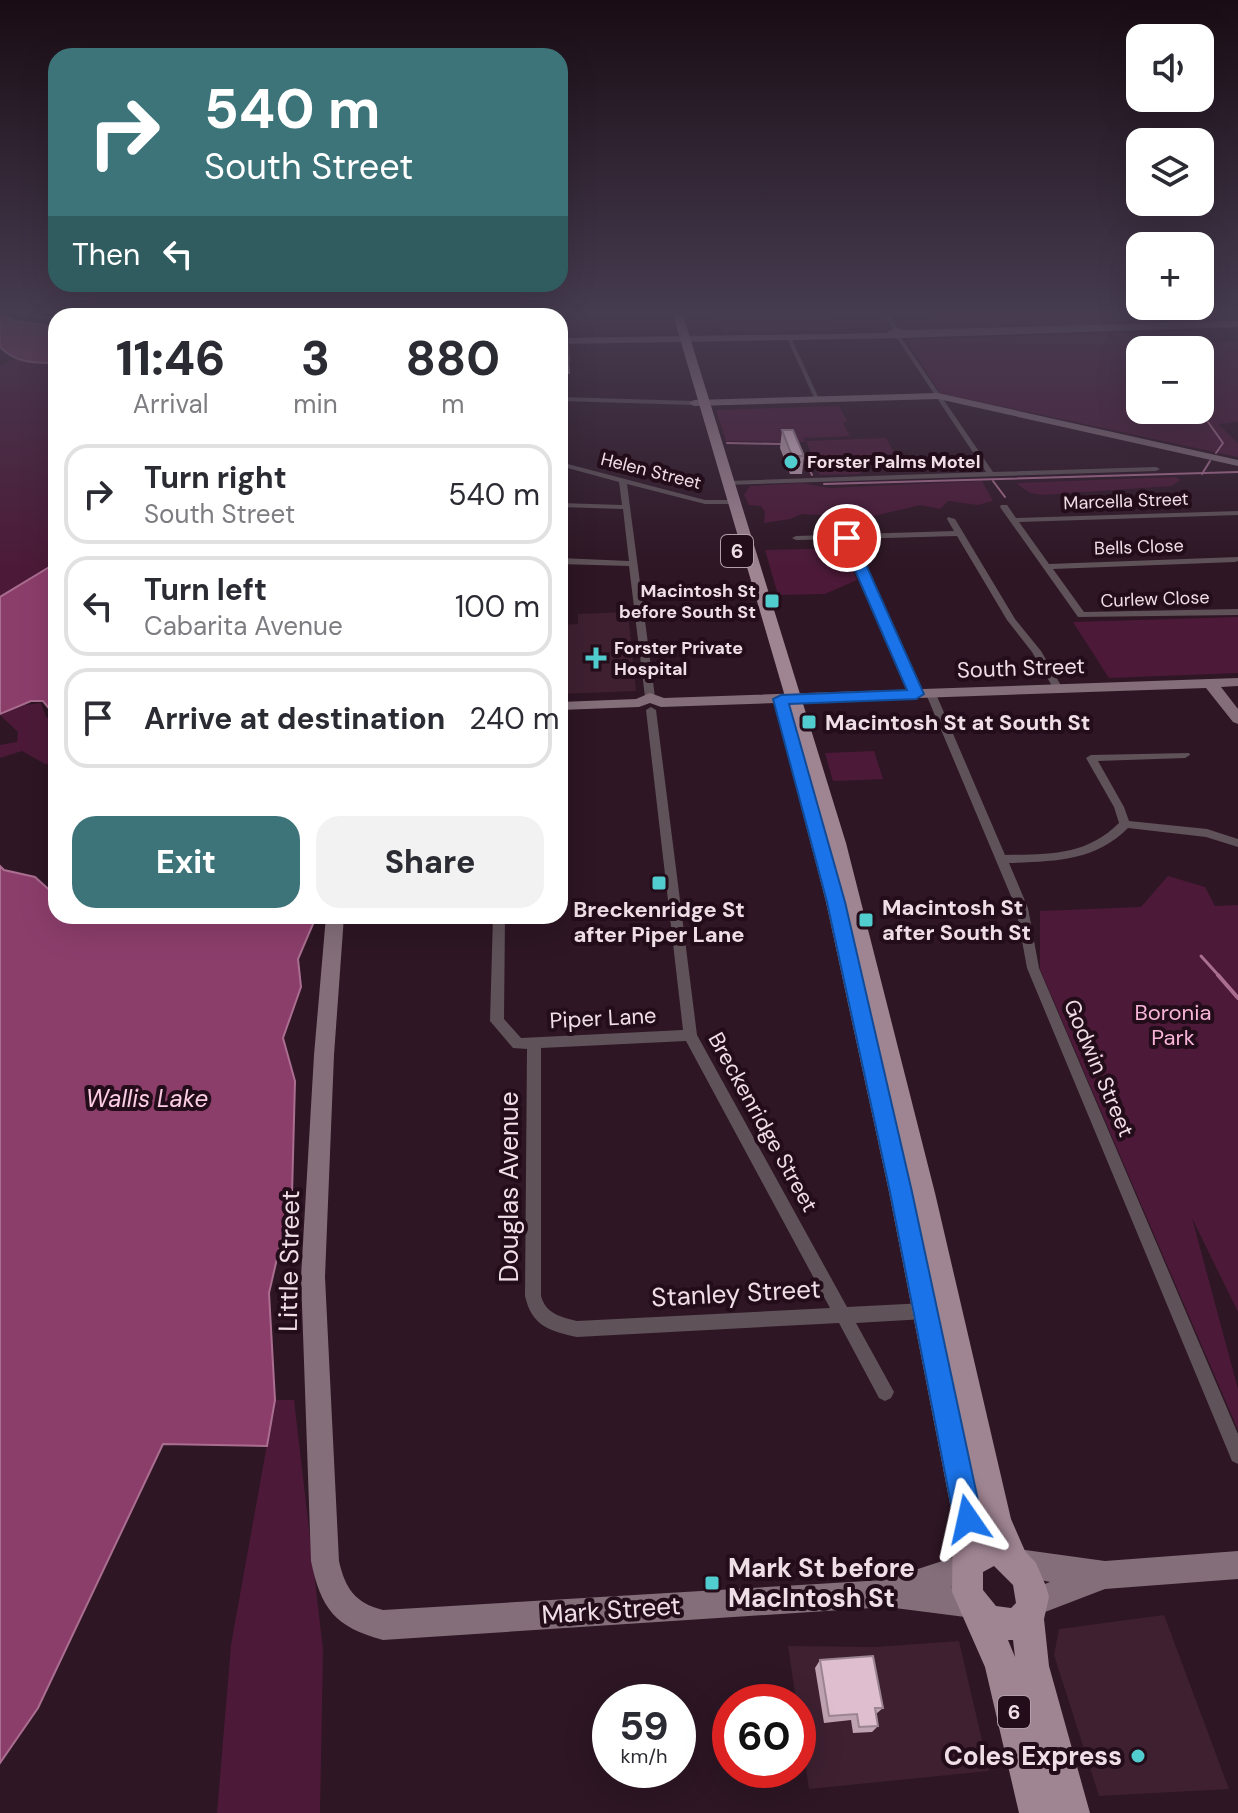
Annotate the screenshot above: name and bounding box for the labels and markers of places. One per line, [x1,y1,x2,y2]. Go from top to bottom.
place label: Forster Palms Motel [807,450,981,474]
marker: Forster Palms Motel [782,453,800,471]
pin [813,504,881,572]
place label: Macintosh St before South St [619,579,756,624]
marker: Macintosh St before South St [763,592,781,610]
place label: Forster Private Hospital [614,636,743,681]
marker: Forster Private Hospital [585,647,607,669]
place label: Macintosh St at South St [825,708,1090,737]
marker: Macintosh St at South St [800,713,818,731]
marker: Breckenridge St after Piper Lane [650,874,668,892]
place label: Macintosh St after South St [882,893,1031,947]
place label: Breckenridge St after Piper Lane [573,895,745,949]
marker: Macintosh St after South St [857,911,875,929]
place label: Mark St before MacIntosh St [728,1551,915,1615]
marker: Mark St before MacIntosh St [703,1574,721,1592]
place label: Coles Express [944,1739,1122,1773]
marker: Coles Express [1129,1747,1147,1765]

